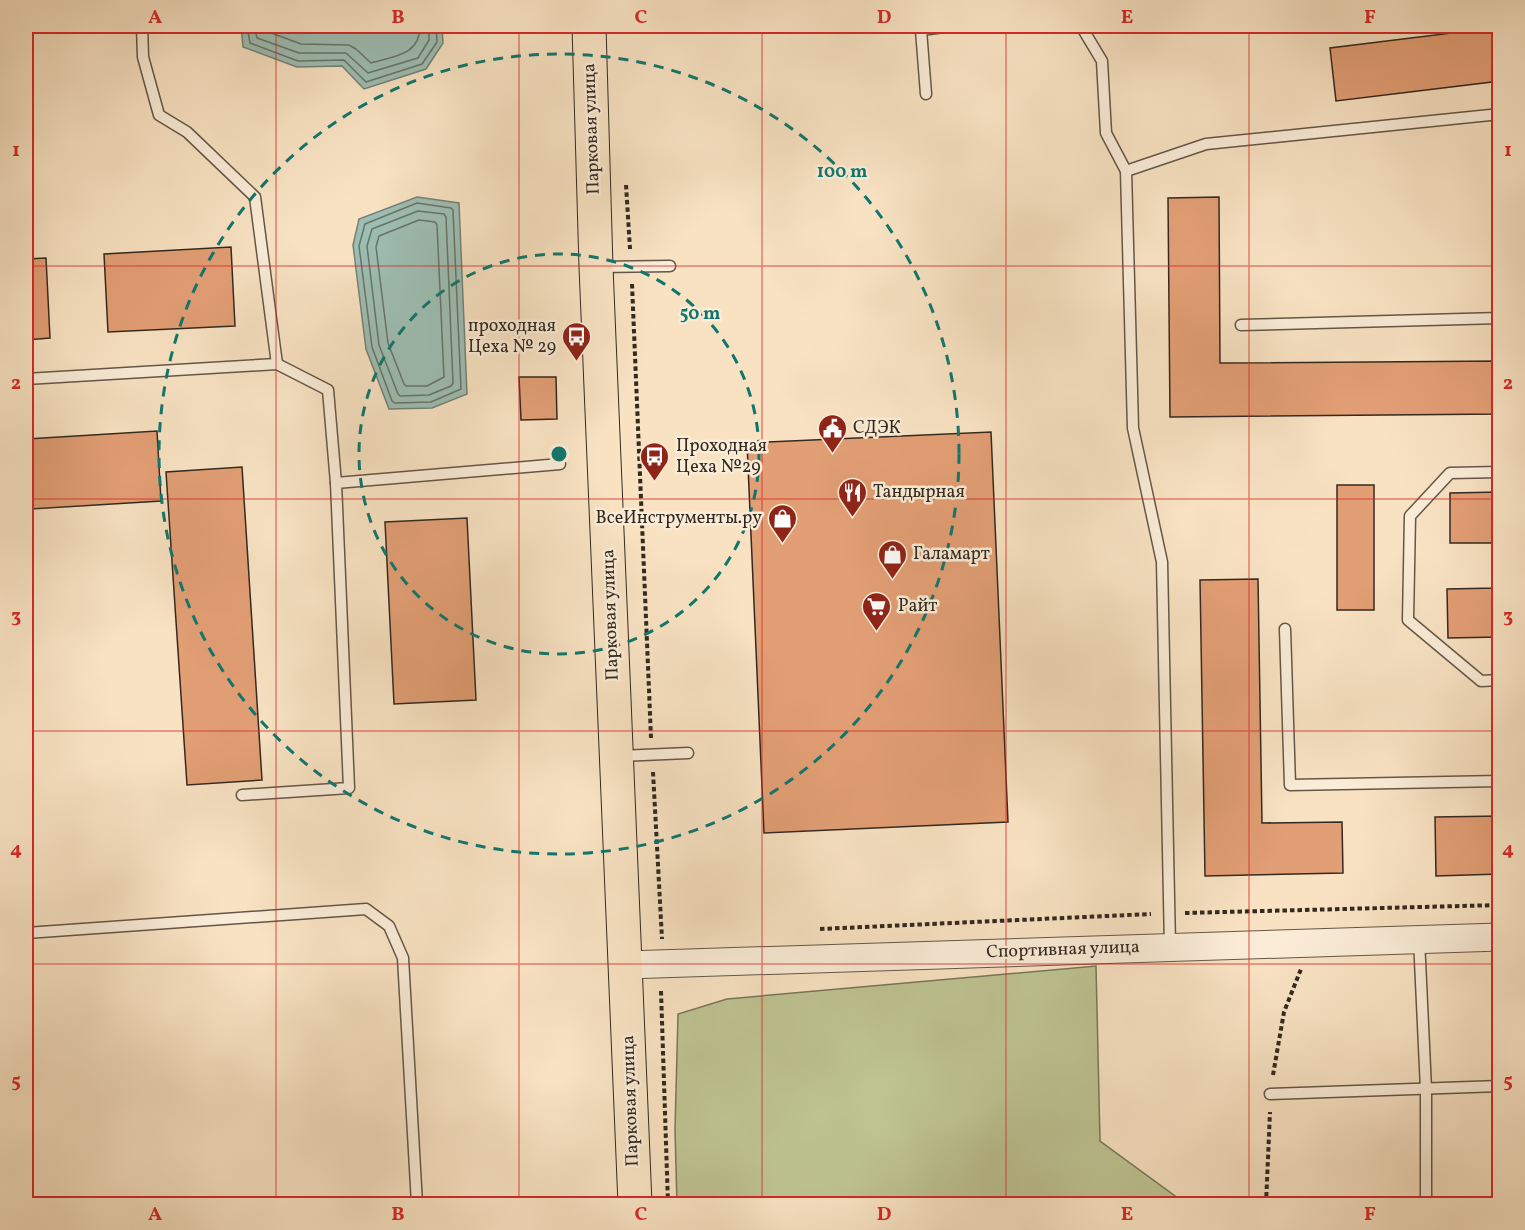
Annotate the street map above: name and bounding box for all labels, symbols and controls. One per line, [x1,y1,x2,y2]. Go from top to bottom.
text: A [148,4,162,32]
text: B [391,4,405,32]
text: C [635,4,648,32]
text: D [877,4,891,32]
text: E [1121,4,1133,32]
text: F [1364,4,1376,32]
street label: Парковая улица [577,63,607,195]
text: 1 [12,137,20,165]
text: 1 [1504,137,1512,165]
text: 100 m [817,160,867,185]
text: 50 m [680,302,720,327]
place label: проходная Цеха № 29 [468,314,556,360]
bus stop icon: проходная Цеха № 29 [561,320,593,362]
text: 2 [11,370,21,398]
text: 2 [1503,370,1513,398]
public building icon: СДЭК [816,412,848,454]
place label: СДЭК [853,416,901,441]
place label: Проходная Цеха №29 [676,434,767,480]
bus stop icon: Проходная Цеха №29 [639,440,671,482]
centre of rings [549,444,569,464]
restaurant icon: Тандырная [836,476,868,518]
place label: Тандырная [873,480,965,505]
shop icon: ВсеИнструменты.ру [767,502,799,544]
place label: ВсеИнструменты.ру [595,506,762,531]
shop icon: Галамарт [876,538,908,580]
place label: Галамарт [913,542,990,567]
street label: Парковая улица [596,549,626,681]
supermarket icon: Райт [861,590,893,632]
place label: Райт [898,594,937,619]
text: 3 [11,603,21,631]
text: 3 [1503,603,1513,631]
text: 4 [10,836,22,864]
text: 4 [1502,836,1514,864]
street label: Спортивная улица [986,935,1140,965]
street label: Парковая улица [616,1035,646,1167]
text: 5 [11,1068,21,1096]
text: 5 [1503,1068,1513,1096]
text: A [148,1201,162,1229]
text: B [391,1201,405,1229]
text: C [635,1201,648,1229]
text: D [877,1201,891,1229]
text: E [1121,1201,1133,1229]
text: F [1364,1201,1376,1229]

